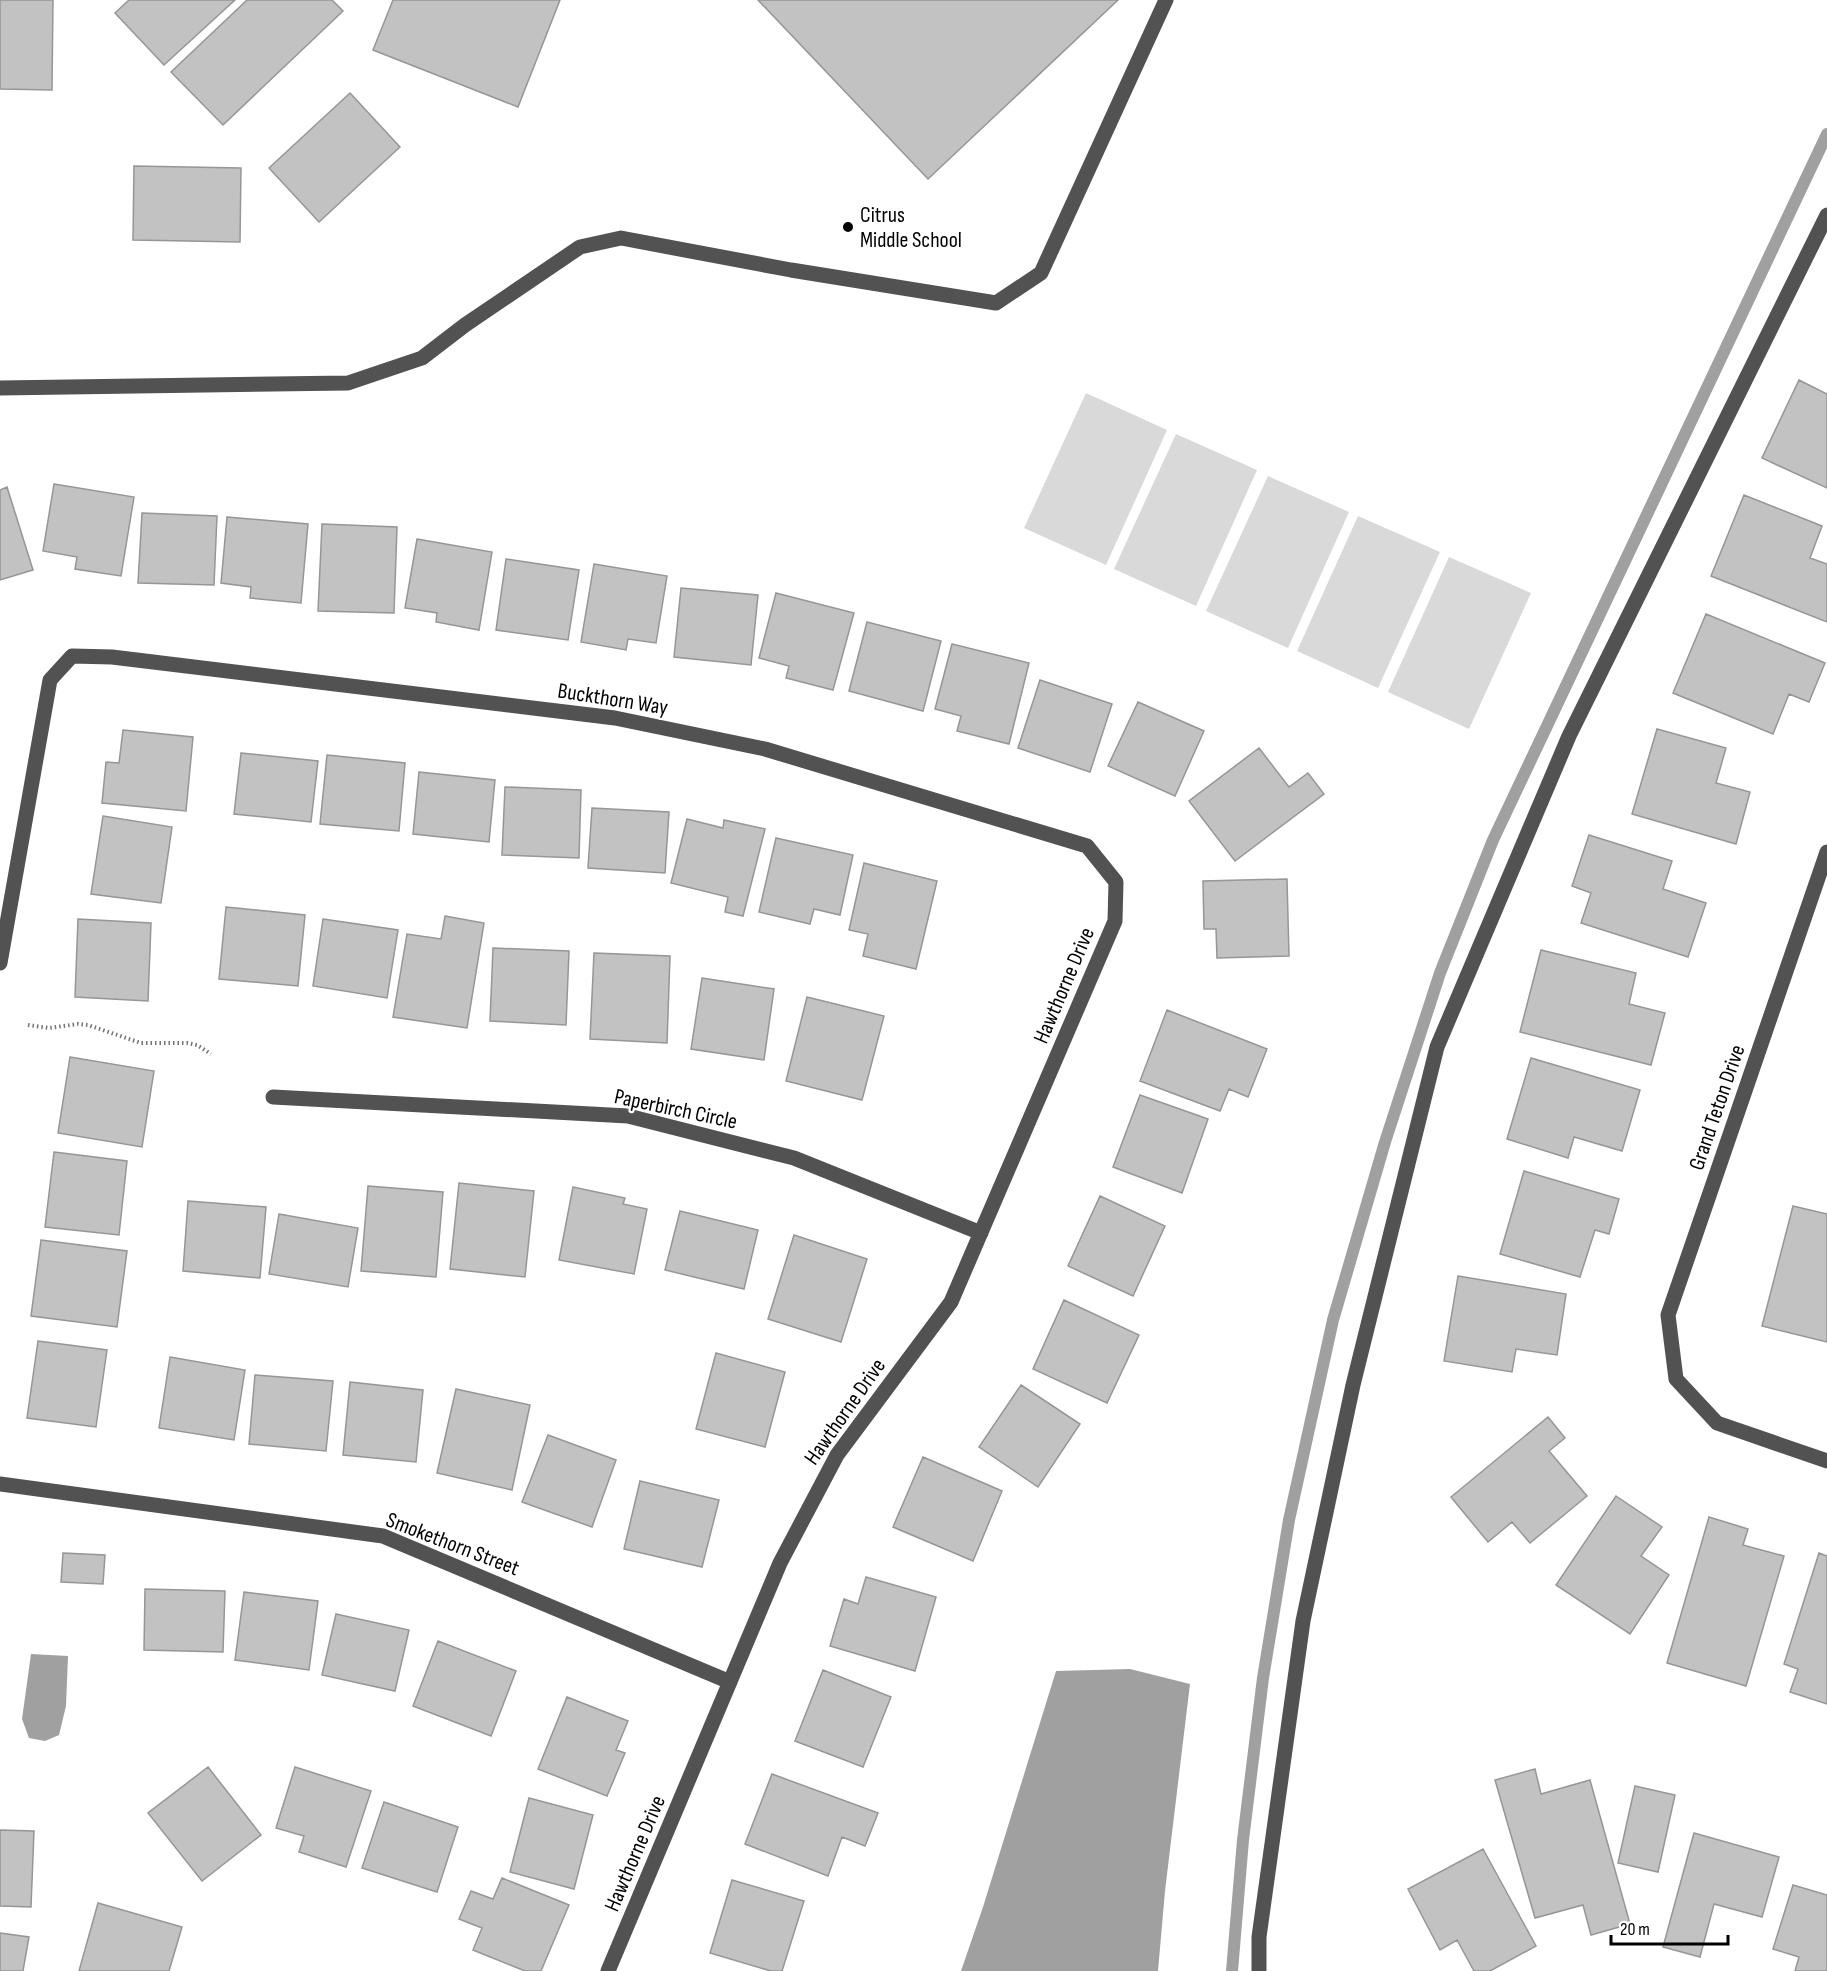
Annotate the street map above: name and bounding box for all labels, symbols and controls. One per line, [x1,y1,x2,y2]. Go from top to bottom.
place label: Citrus Middle School [860,202,962,254]
marker: Citrus Middle School [841,220,855,234]
street label: Buckthorn Way [556,677,670,722]
street label: Hawthorne Drive [1028,923,1101,1048]
street label: Grand Teton Drive [1683,1041,1751,1174]
street label: Paperbirch Circle [612,1083,740,1136]
street label: Hawthorne Drive [799,1353,892,1470]
street label: Smokethorn Street [382,1507,523,1582]
street label: Hawthorne Drive [599,1791,672,1916]
scale bar [1611,1908,1728,1946]
text: 20 m [1620,1919,1650,1940]

